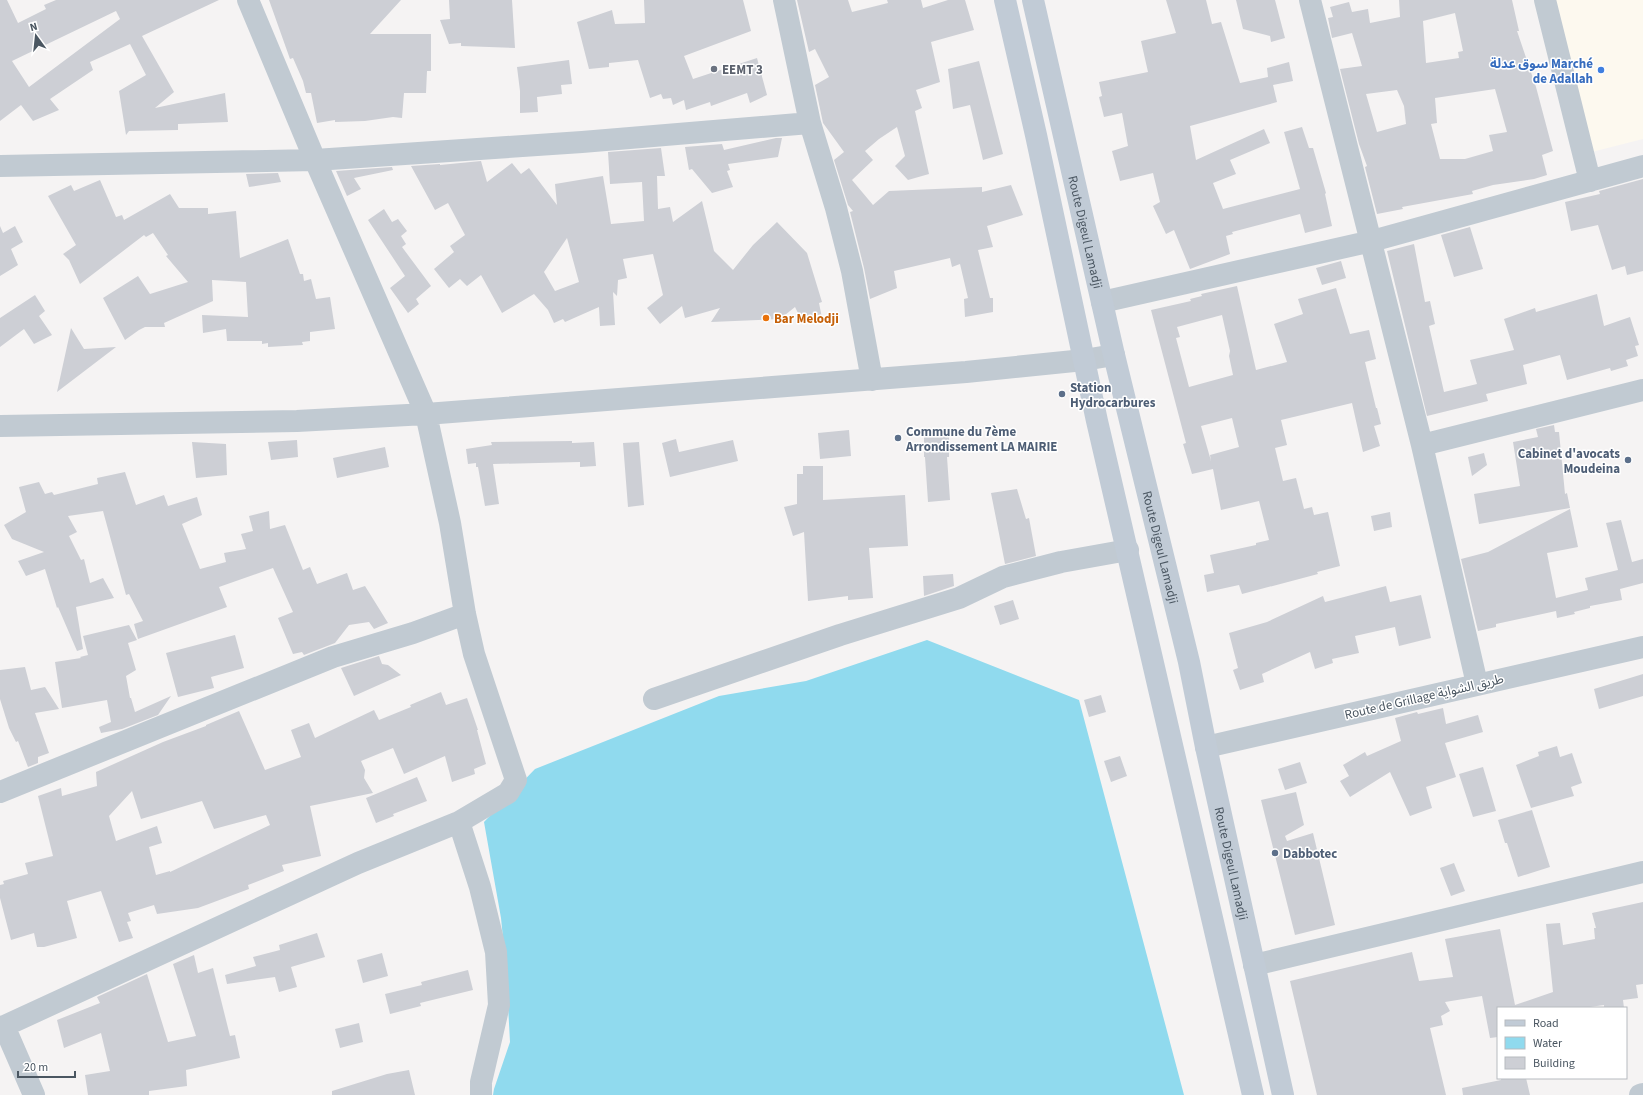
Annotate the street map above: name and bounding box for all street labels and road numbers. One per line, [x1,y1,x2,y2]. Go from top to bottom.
street label: Route Digeul Lamadji [1063,174,1107,291]
street label: Route Digeul Lamadji [1138,489,1182,606]
street label: Route de Grillage طريق الشواية [1343,670,1506,724]
street label: Route Digeul Lamadji [1209,805,1252,922]

